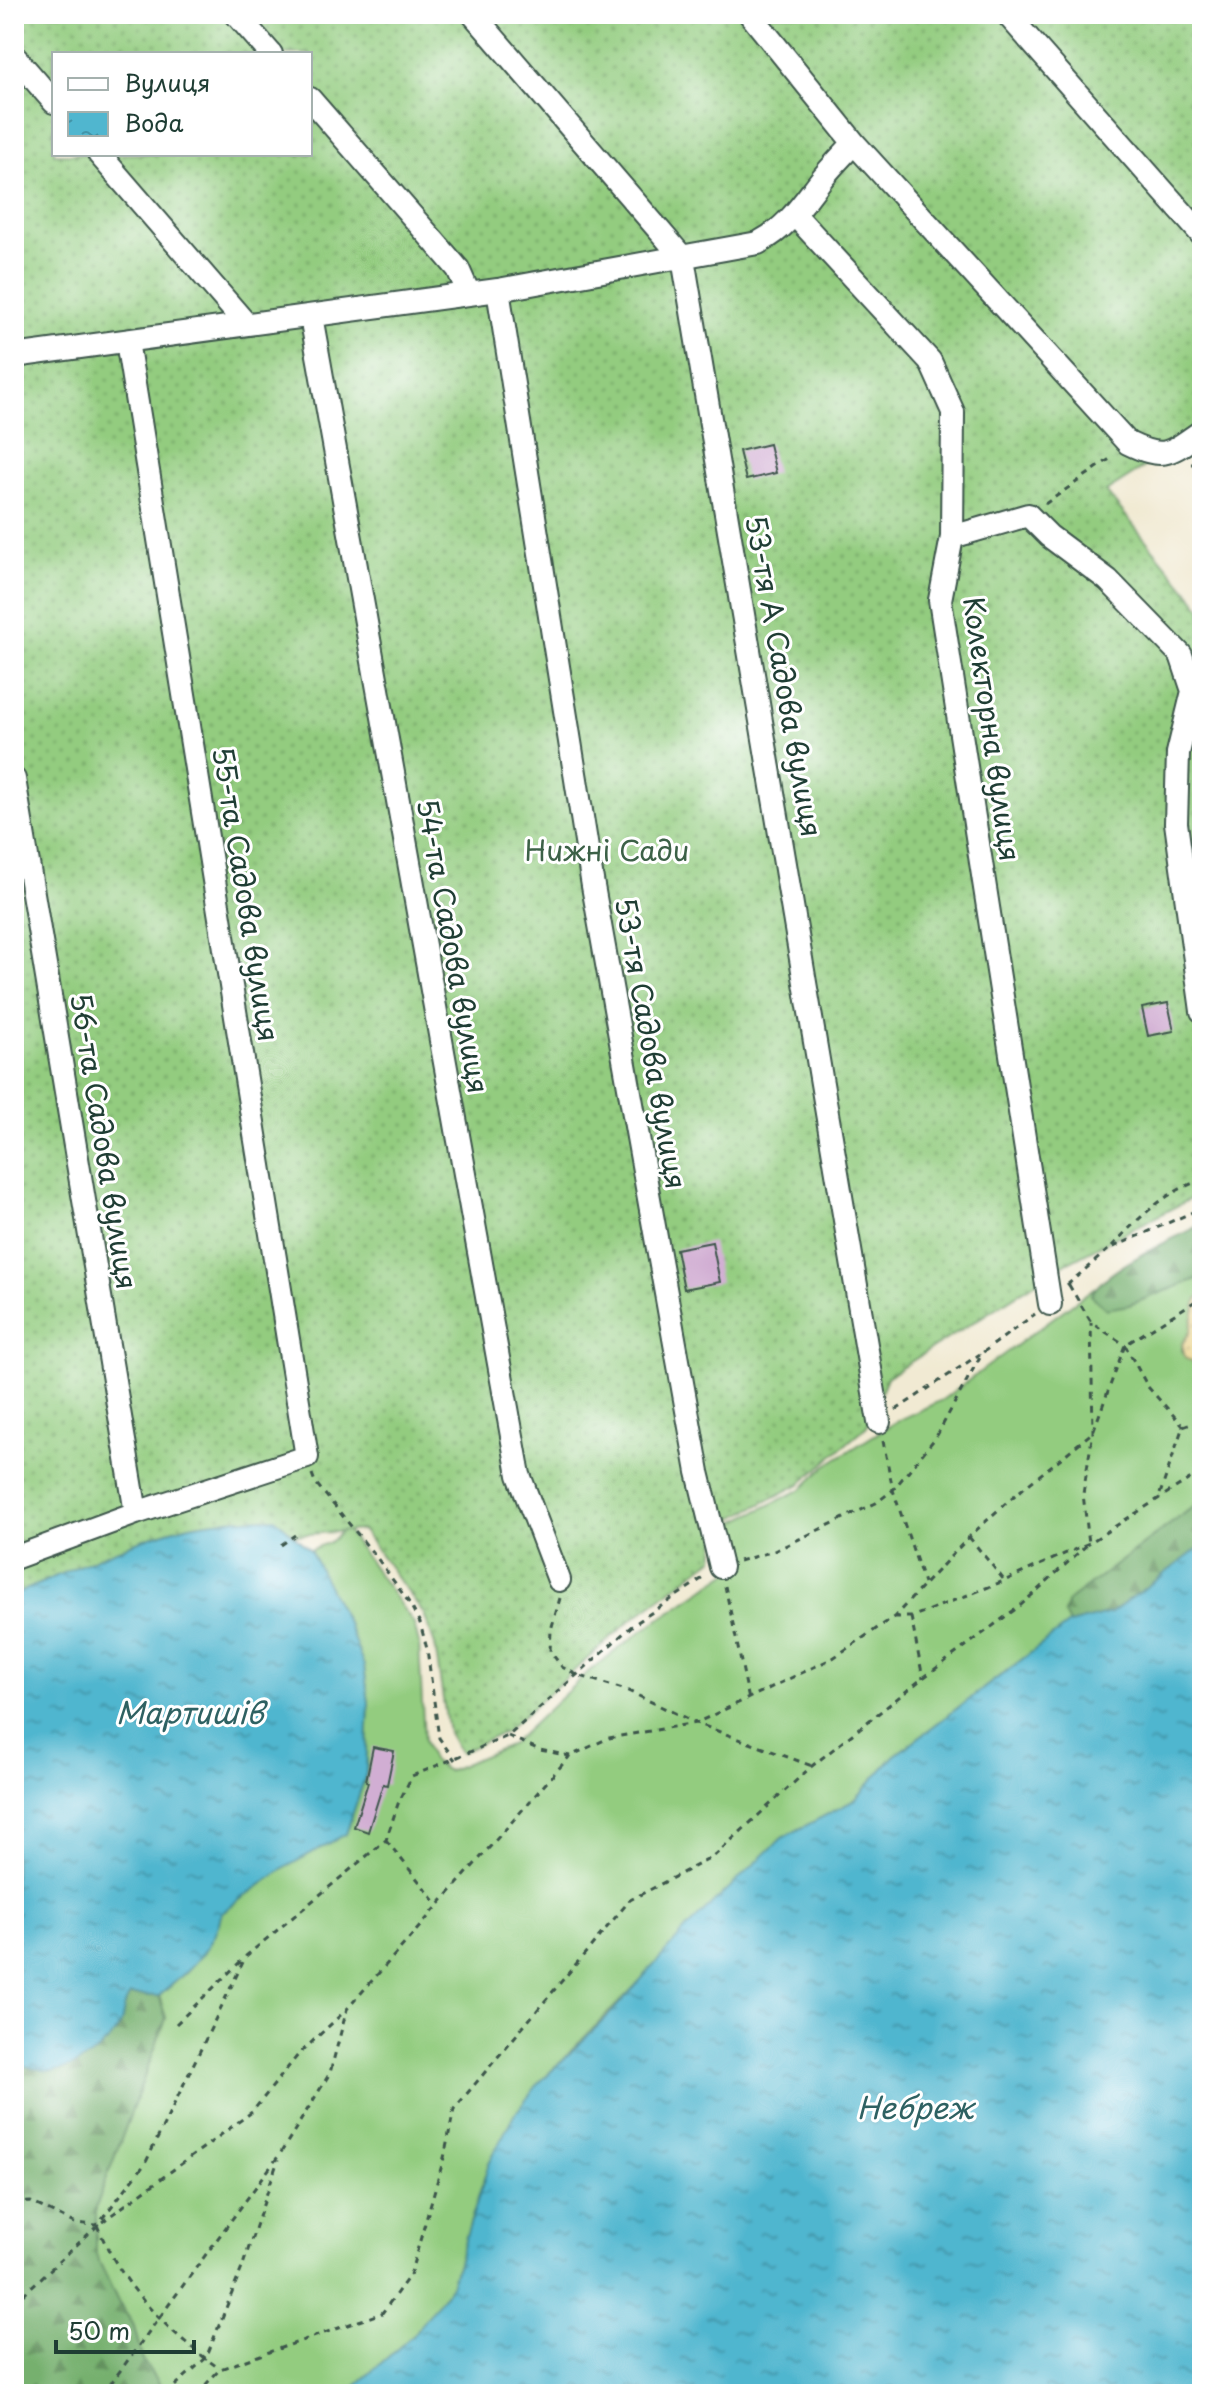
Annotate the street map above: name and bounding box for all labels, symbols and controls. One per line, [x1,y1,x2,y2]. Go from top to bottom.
legend [52,52,312,156]
text: Вулиця [124,64,210,100]
text: Вода [124,104,183,140]
street label: 53-тя А Садова вулиця [736,512,834,840]
street label: Колекторна вулиця [953,594,1033,864]
street label: 55-та Садова вулиця [202,743,292,1045]
street label: 54-та Садова вулиця [407,795,501,1097]
park label: Нижні Сади [524,828,690,871]
street label: 53-тя Садова вулиця [605,894,699,1192]
street label: 56-та Садова вулиця [60,990,150,1292]
water label: Мартишів [116,1689,269,1734]
water label: Небреж [857,2084,976,2129]
scale bar [56,2304,194,2354]
text: 50 m [68,2312,130,2348]

